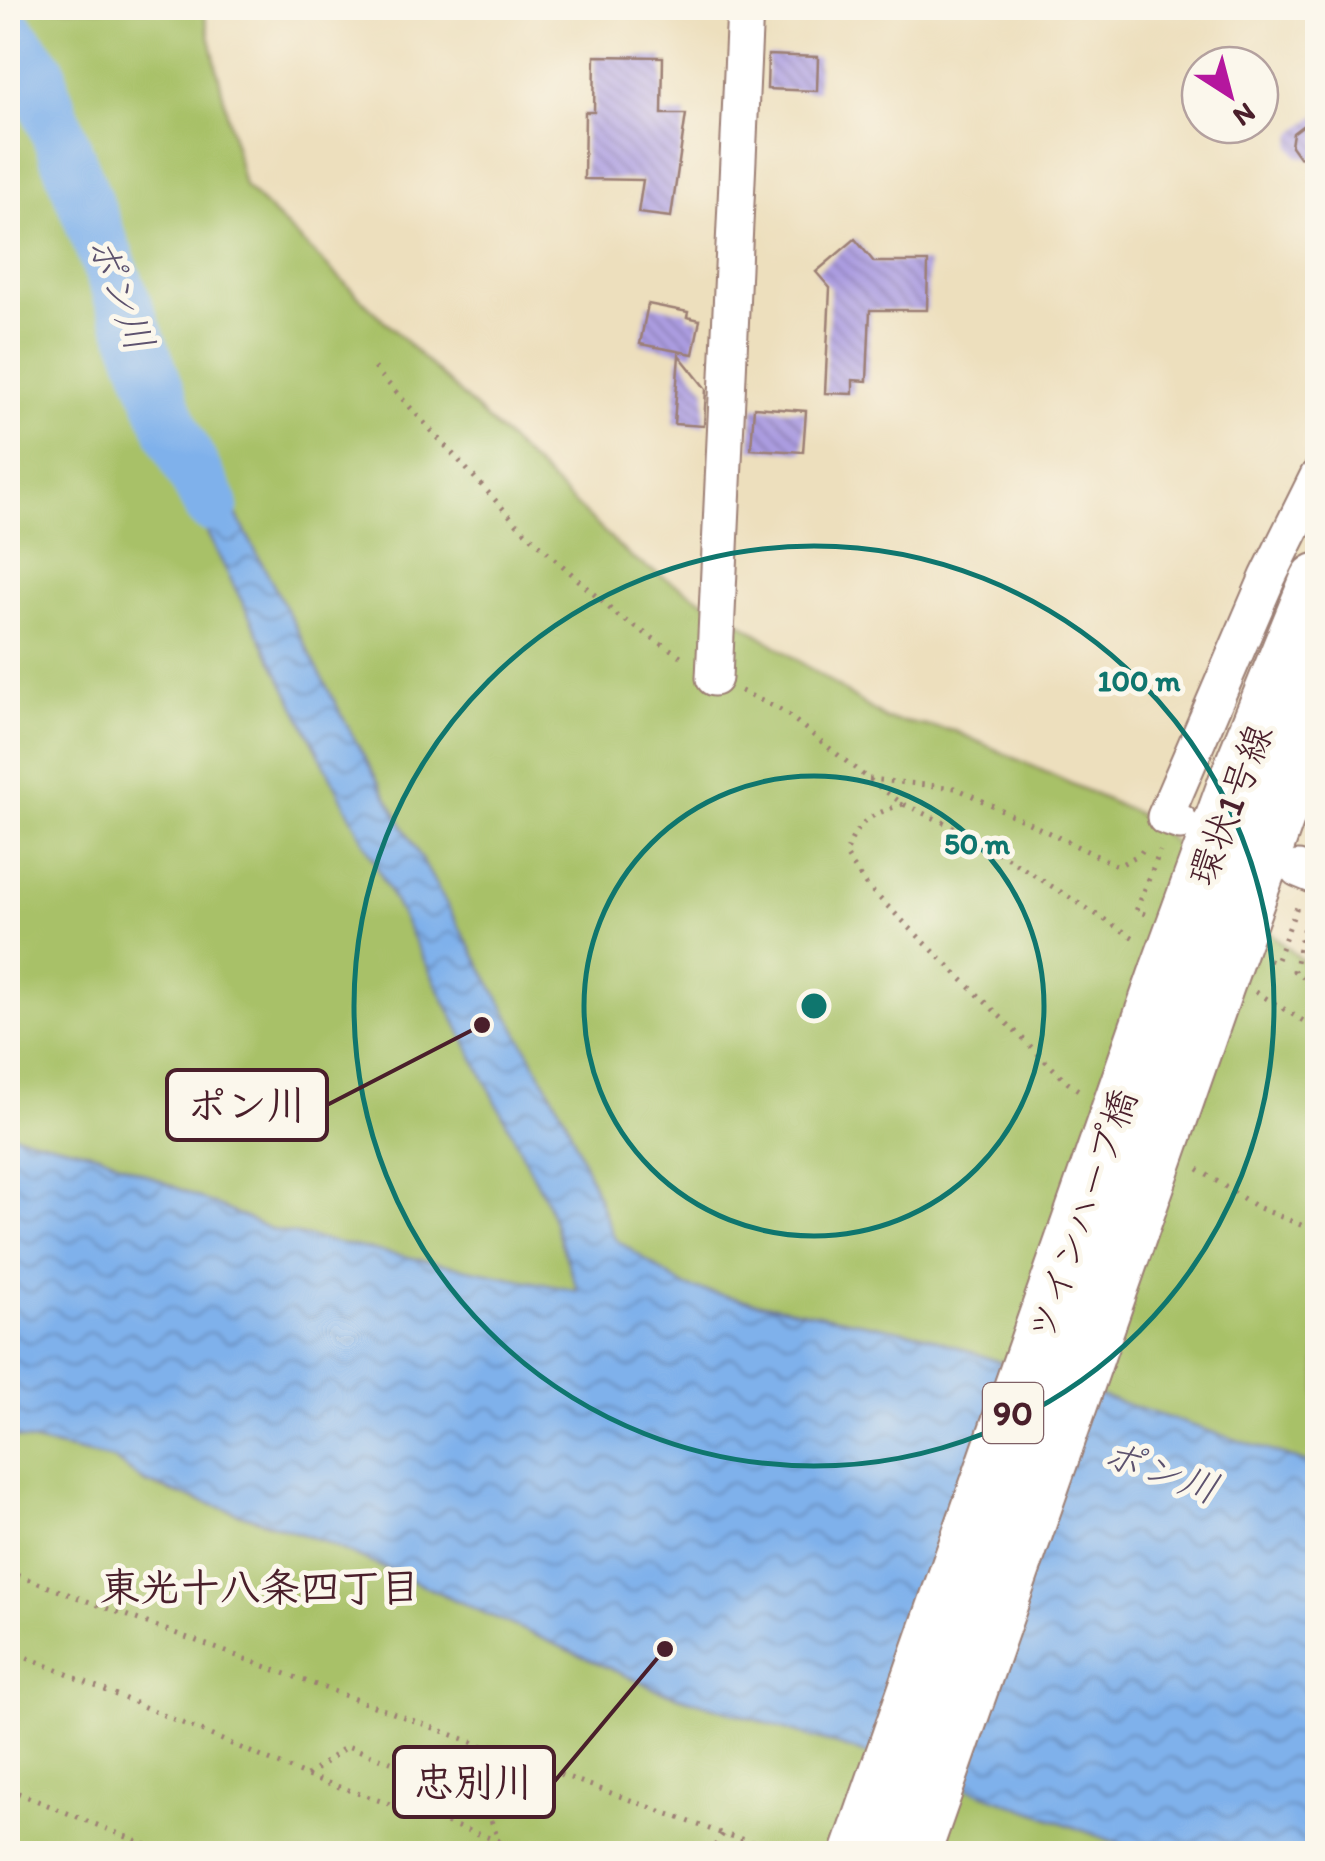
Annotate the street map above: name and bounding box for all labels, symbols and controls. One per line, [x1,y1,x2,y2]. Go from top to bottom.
north arrow [1180,45,1280,145]
text: N [1227,96,1262,135]
water label: ポン川 [77,228,165,358]
text: 100 m [1098,662,1181,699]
street label: 環状1号線 [1178,718,1282,892]
text: 50 m [944,825,1011,862]
centre of rings [796,988,832,1024]
callout: ポン川 [167,1070,327,1140]
text: ポン川 [187,1081,307,1129]
street label: ツインハープ橋 [1017,1083,1147,1347]
road number: 90 [983,1383,1043,1443]
water label: ポン川 [1096,1429,1226,1513]
district label: 東光十八条四丁目 [100,1563,420,1611]
callout: 忠別川 [394,1747,554,1817]
text: 忠別川 [414,1758,534,1806]

